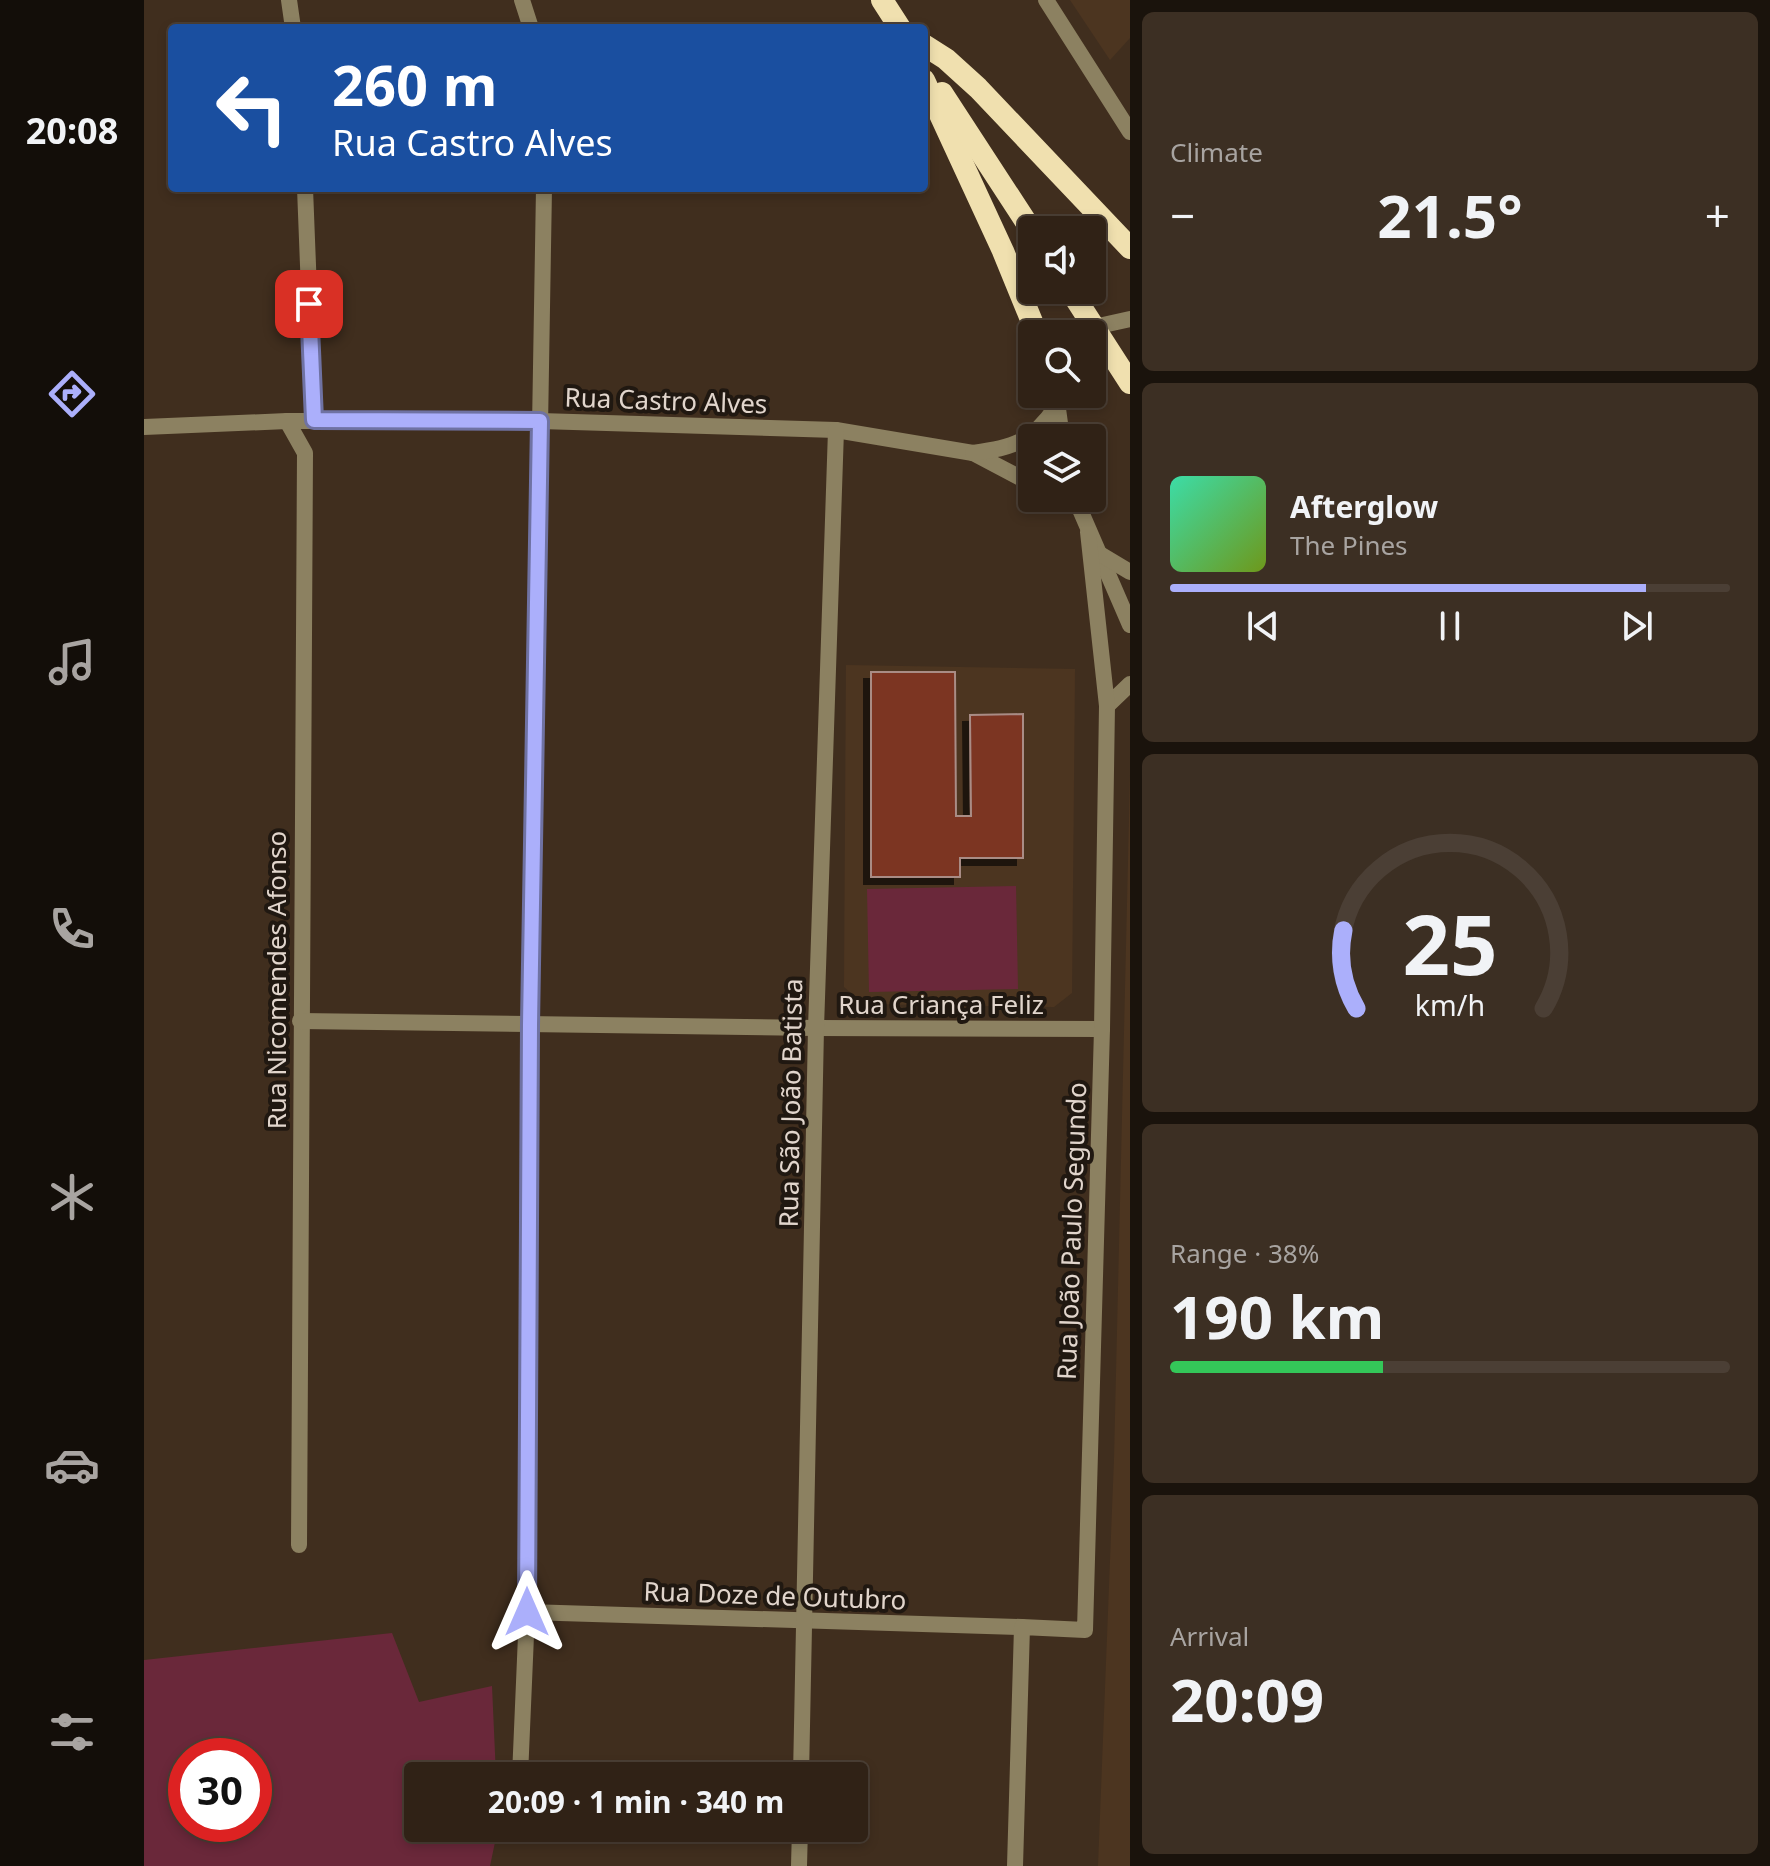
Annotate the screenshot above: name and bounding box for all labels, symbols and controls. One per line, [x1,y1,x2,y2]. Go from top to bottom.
text: 260 m [332,46,497,122]
icon: left [200,56,304,160]
text: 20:08 [26,106,118,155]
text: Rua Castro Alves [332,118,613,167]
text: Climate [1170,134,1263,170]
text: 21.5° [1377,174,1523,256]
text: − [1170,185,1195,245]
text: + [1705,185,1730,245]
map controls [1018,216,1106,512]
button: sound [1018,216,1106,304]
pin [275,270,343,338]
icon: arrive [287,282,331,326]
button: search [1018,320,1106,408]
icon: directions [44,366,100,422]
street label: Rua Castro Alves [564,378,768,422]
button: layers [1018,424,1106,512]
text: Afterglow [1290,486,1438,527]
text: The Pines [1290,527,1408,563]
icon: previous [1241,604,1285,648]
icon: pause [1428,604,1472,648]
icon: next [1615,604,1659,648]
icon: music [44,634,100,690]
street label: Rua Nicomendes Afonso [258,831,294,1129]
text: 25 [1402,886,1498,999]
icon: phone [44,901,100,957]
street label: Rua São João Batista [770,978,810,1228]
text: km/h [1415,985,1485,1024]
street label: Rua Criança Feliz [838,986,1044,1022]
street label: Rua João Paulo Segundo [1048,1081,1094,1380]
icon: climate [44,1169,100,1225]
text: Range · 38% [1170,1235,1319,1271]
text: 190 km [1170,1275,1384,1357]
icon: car [44,1437,100,1493]
position arrow [485,1570,569,1654]
street label: Rua Doze de Outubro [643,1572,907,1618]
text: Arrival [1170,1618,1249,1654]
text: 20:09 [1170,1658,1324,1740]
icon: filters [44,1704,100,1760]
speed limit sign: 30 [168,1738,272,1842]
text: 20:09 · 1 min · 340 m [488,1781,784,1822]

